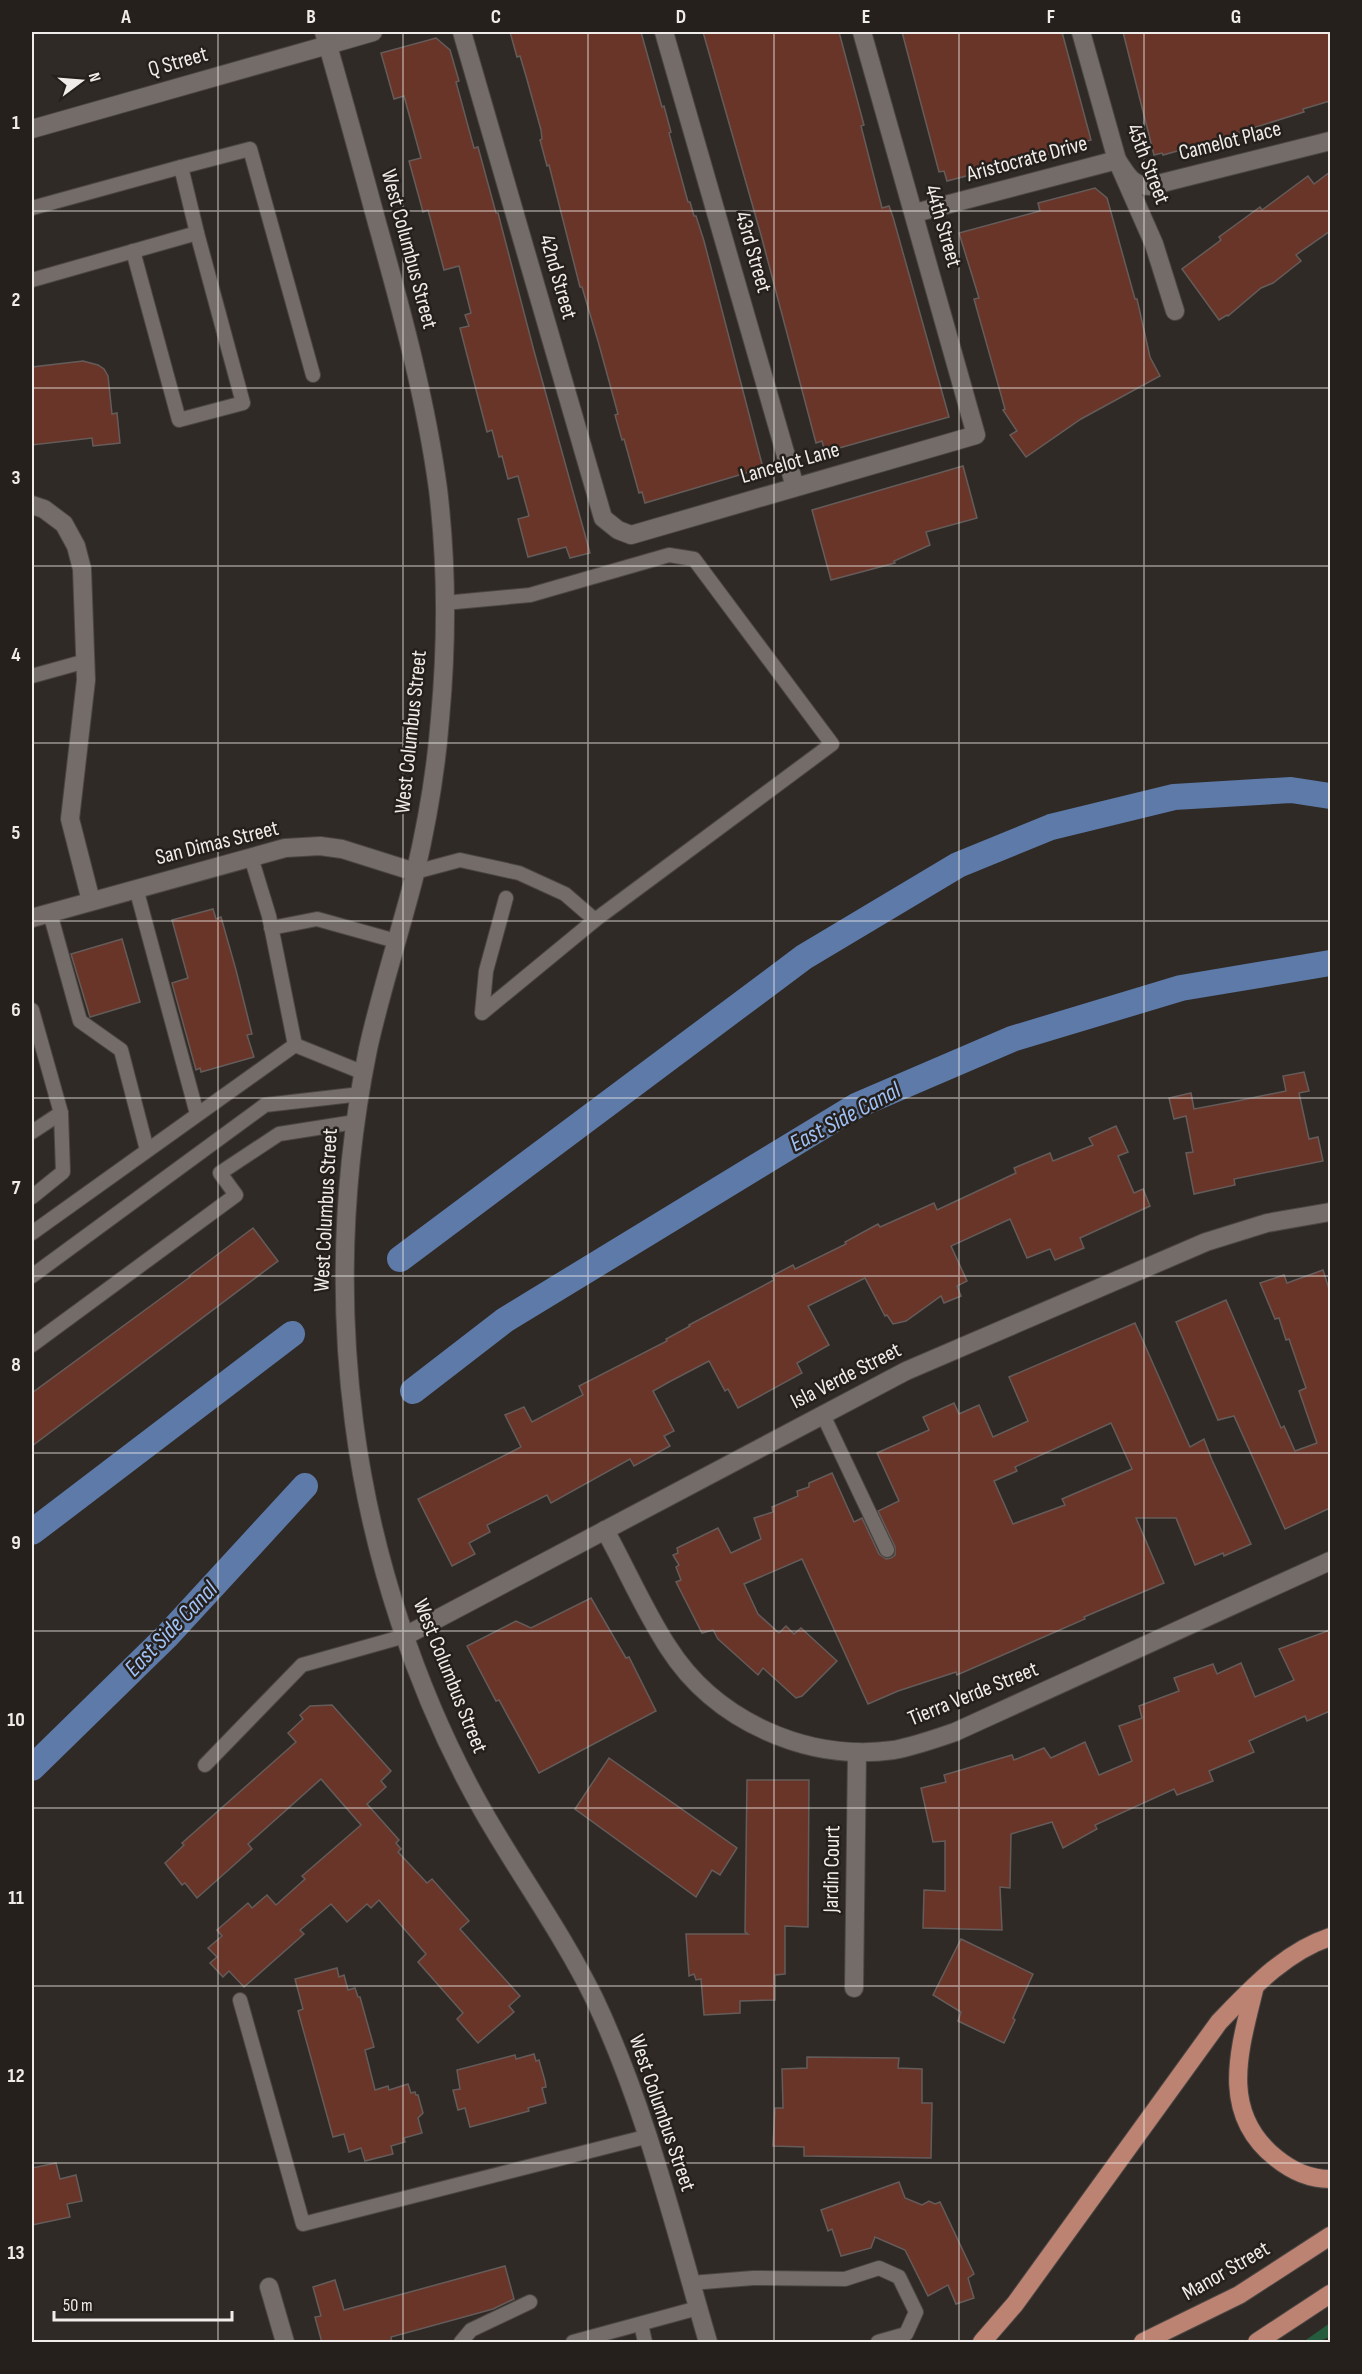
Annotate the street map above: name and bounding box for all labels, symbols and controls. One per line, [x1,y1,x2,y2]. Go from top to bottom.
text: A [120,5,131,29]
text: B [306,5,316,29]
text: C [491,5,501,29]
text: D [676,5,686,29]
text: E [862,5,870,29]
text: F [1047,5,1055,29]
text: G [1231,5,1241,29]
street label: Q Street [145,41,211,83]
north arrow [51,51,111,111]
text: N [84,71,104,84]
text: 1 [12,111,20,135]
street label: Camelot Place [1176,115,1284,167]
street label: 45th Street [1120,120,1176,208]
street label: Aristocrate Drive [963,130,1090,188]
street label: West Columbus Street [375,166,443,332]
street label: 44th Street [918,182,968,271]
street label: 43rd Street [729,208,778,296]
street label: 42nd Street [533,232,583,323]
text: 2 [12,288,20,312]
street label: Lancelot Lane [737,436,843,490]
text: 3 [12,466,21,490]
text: 4 [11,643,21,667]
street label: West Columbus Street [389,649,433,815]
street label: San Dimas Street [153,815,282,871]
text: 5 [12,821,21,845]
text: 6 [11,998,21,1022]
water label: East Side Canal [785,1075,906,1158]
street label: West Columbus Street [308,1127,344,1293]
text: 7 [12,1176,21,1200]
street label: Isla Verde Street [786,1337,906,1415]
text: 8 [11,1353,21,1377]
text: 9 [11,1531,21,1555]
water label: East Side Canal [118,1575,224,1683]
street label: West Columbus Street [407,1595,493,1757]
street label: Tierra Verde Street [904,1656,1042,1732]
text: 10 [7,1708,25,1732]
street label: Jardin Court [818,1825,846,1914]
text: 11 [8,1886,24,1910]
street label: West Columbus Street [623,2031,702,2195]
text: 12 [8,2064,24,2088]
street label: Manor Street [1178,2235,1275,2307]
text: 13 [8,2241,24,2265]
scale bar [54,2284,232,2322]
text: 50 m [63,2295,93,2316]

